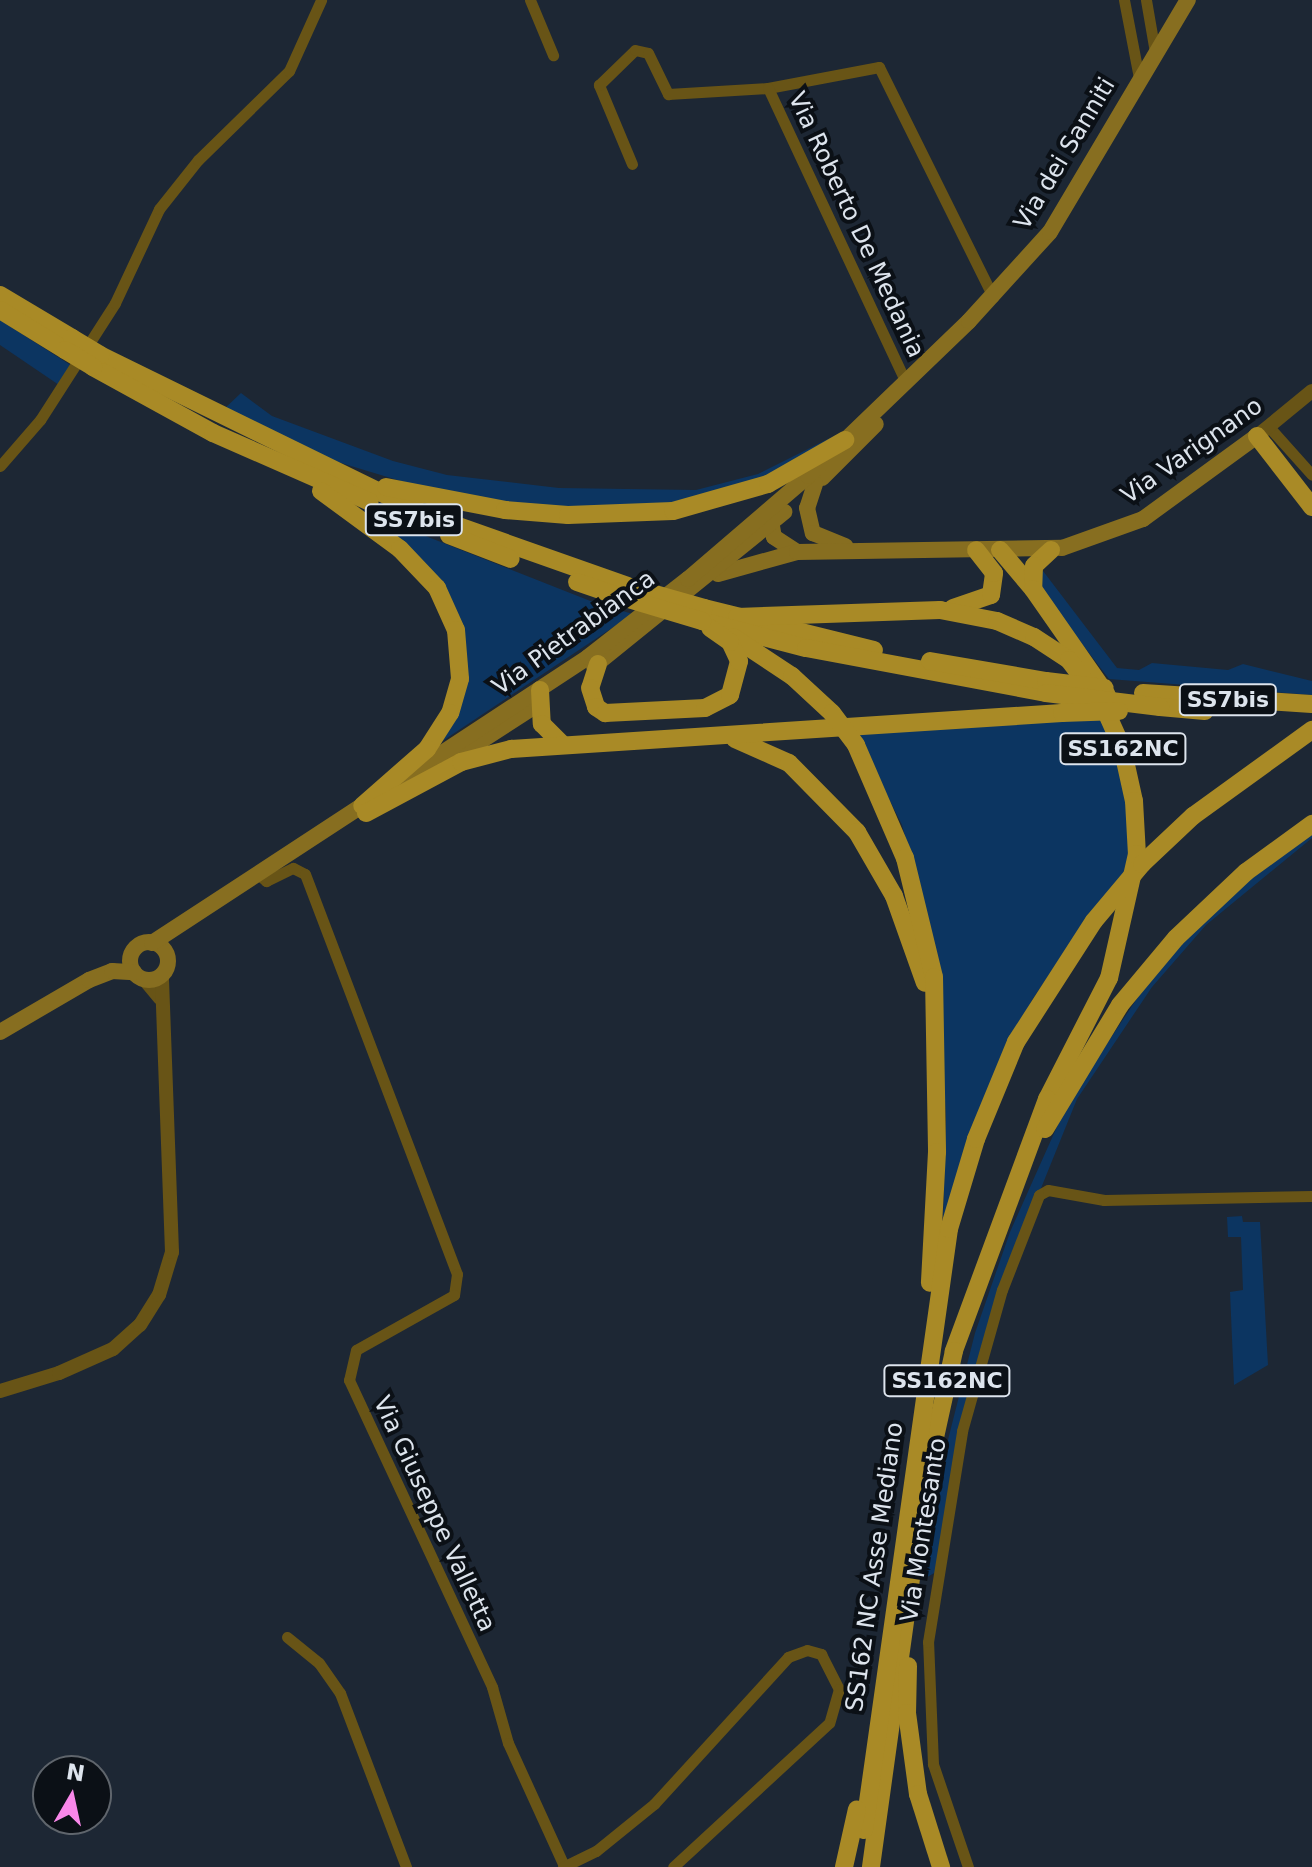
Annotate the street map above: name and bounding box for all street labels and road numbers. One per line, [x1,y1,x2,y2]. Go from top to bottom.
street label: Via dei Sanniti [1008,73,1122,235]
street label: Via Roberto De Medania [782,88,930,362]
street label: Via Varignano [1116,392,1268,510]
road number: SS7bis [364,502,464,538]
street label: Via Pietrabianca [487,564,661,702]
road number: SS7bis [1178,682,1278,718]
road number: SS162NC [1059,731,1187,767]
road number: SS162NC [883,1363,1011,1399]
street label: Via Giuseppe Valletta [367,1392,501,1636]
street label: SS162 NC Asse Mediano [840,1420,910,1714]
street label: Via Montesanto [895,1436,953,1624]

